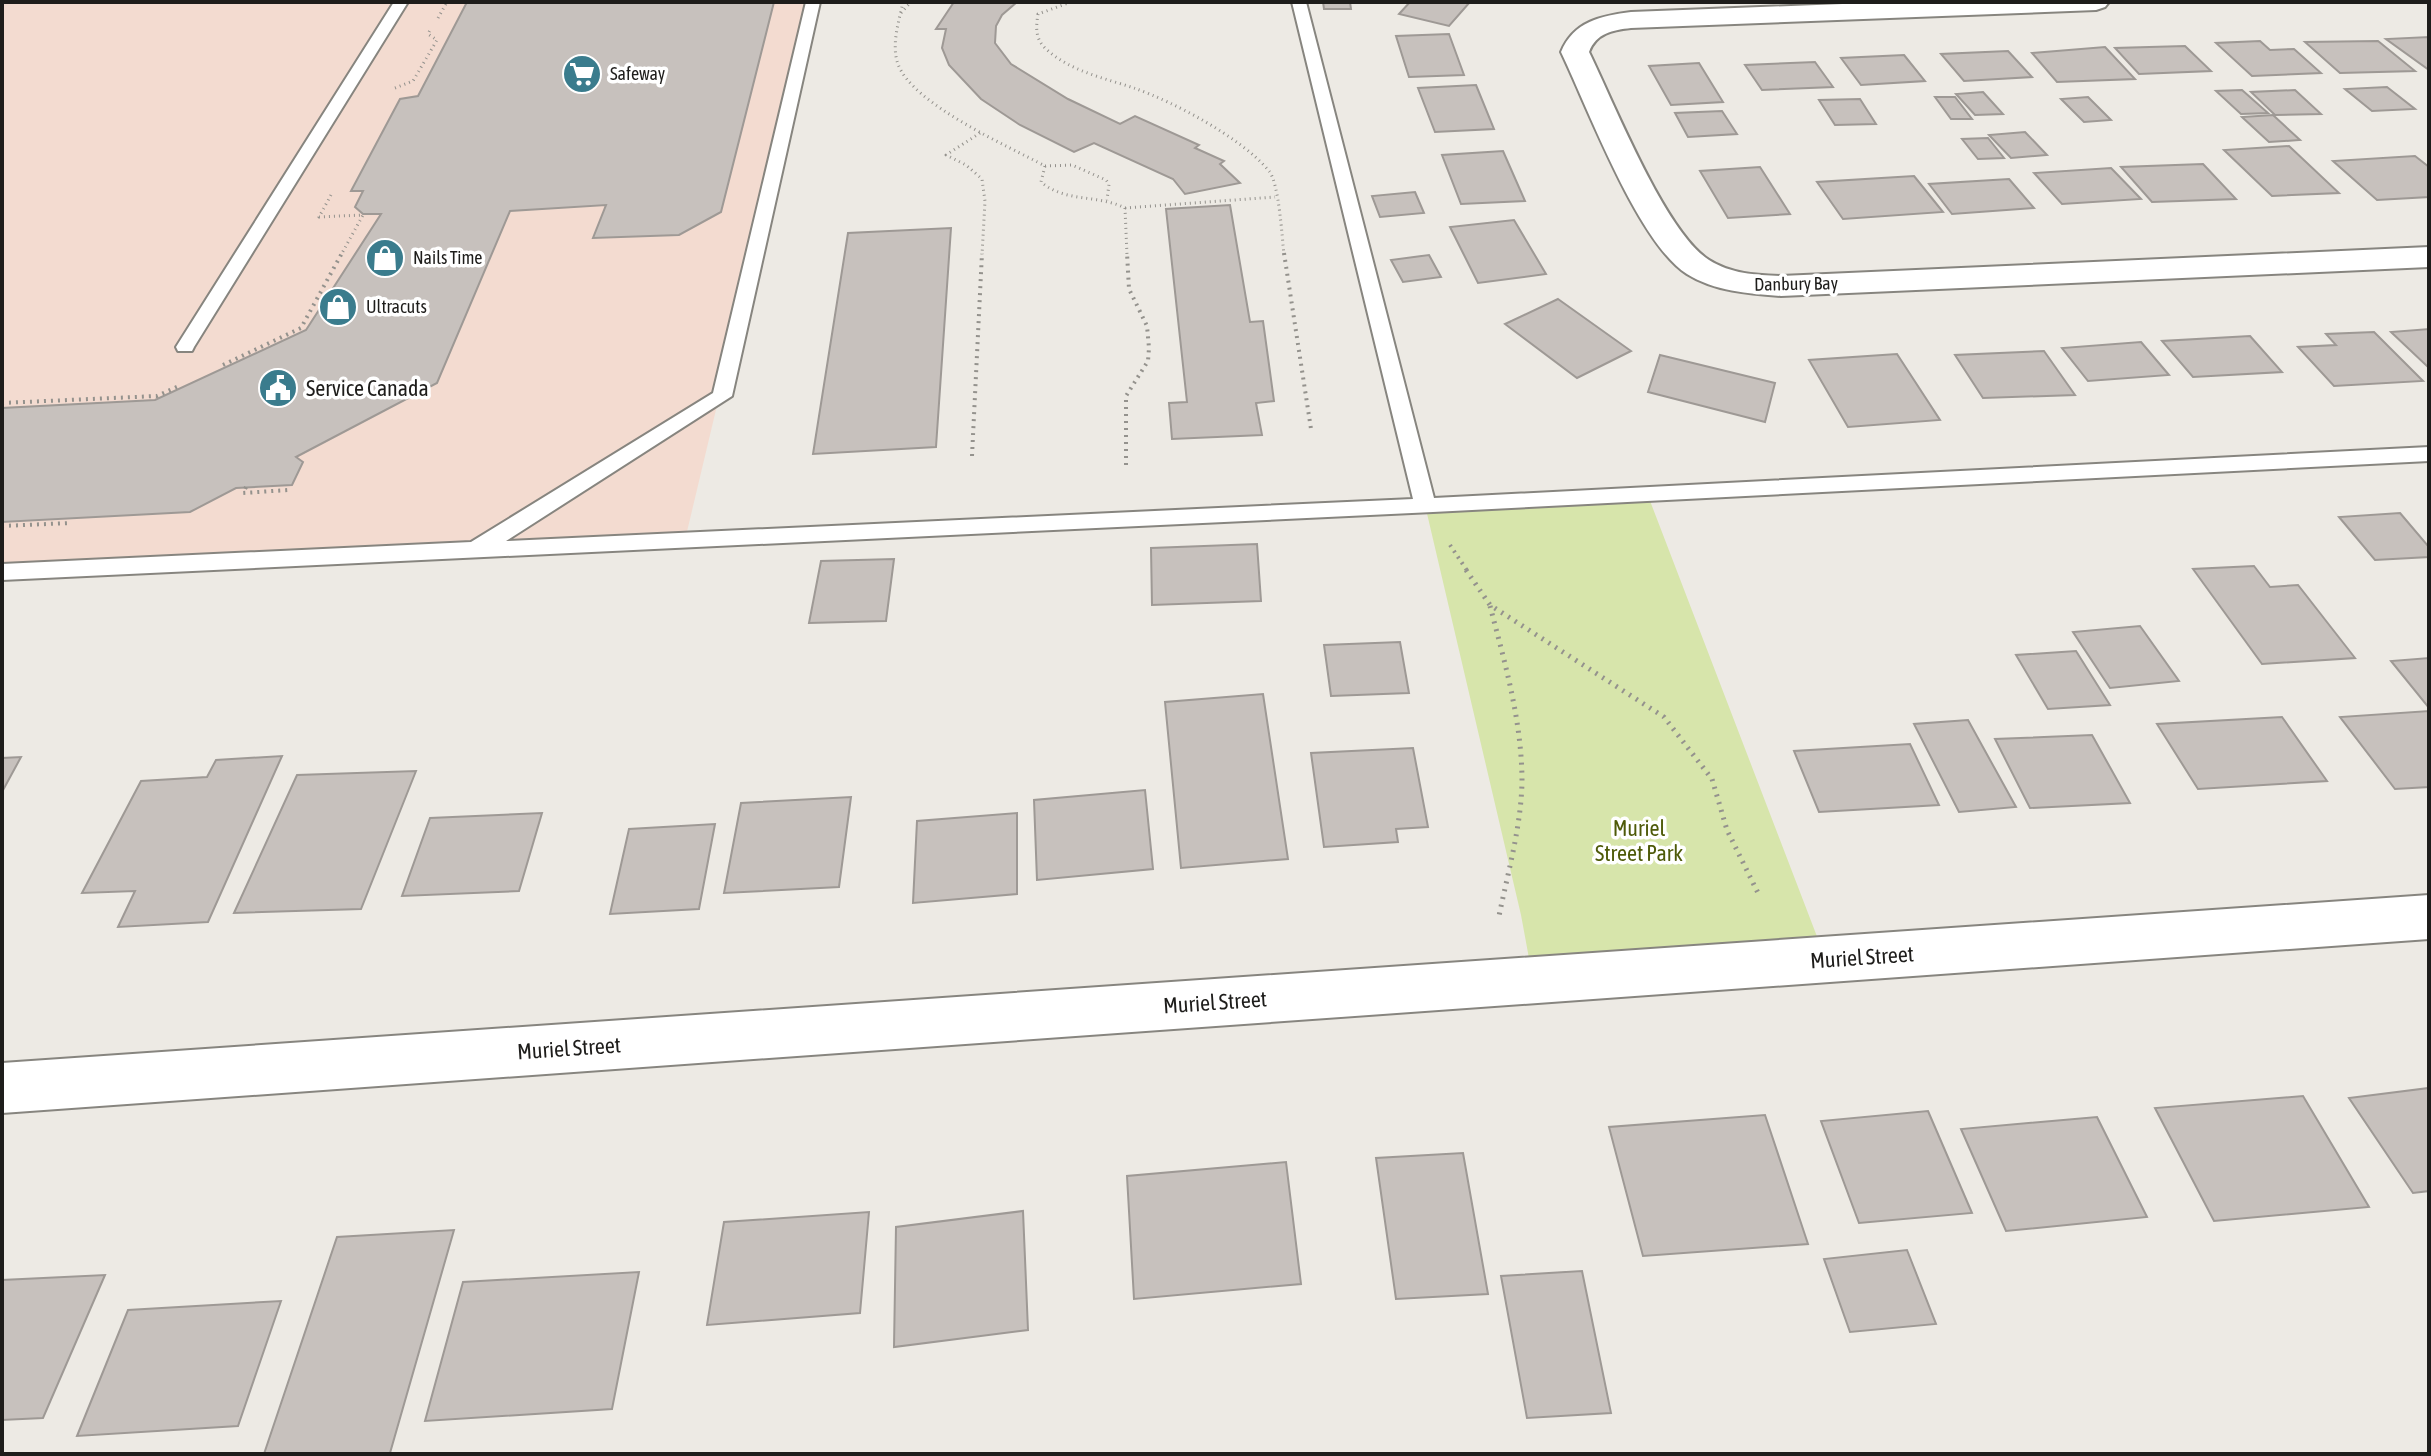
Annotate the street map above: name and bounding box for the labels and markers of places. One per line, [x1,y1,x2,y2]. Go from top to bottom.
supermarket icon: Safeway [561,53,603,95]
place label: Safeway [610,63,665,84]
shop icon: Nails Time [364,237,406,279]
place label: Nails Time [413,247,483,268]
shop icon: Ultracuts [317,286,359,328]
place label: Ultracuts [366,296,427,317]
public building icon: Service Canada [257,367,299,409]
place label: Service Canada [306,375,429,401]

